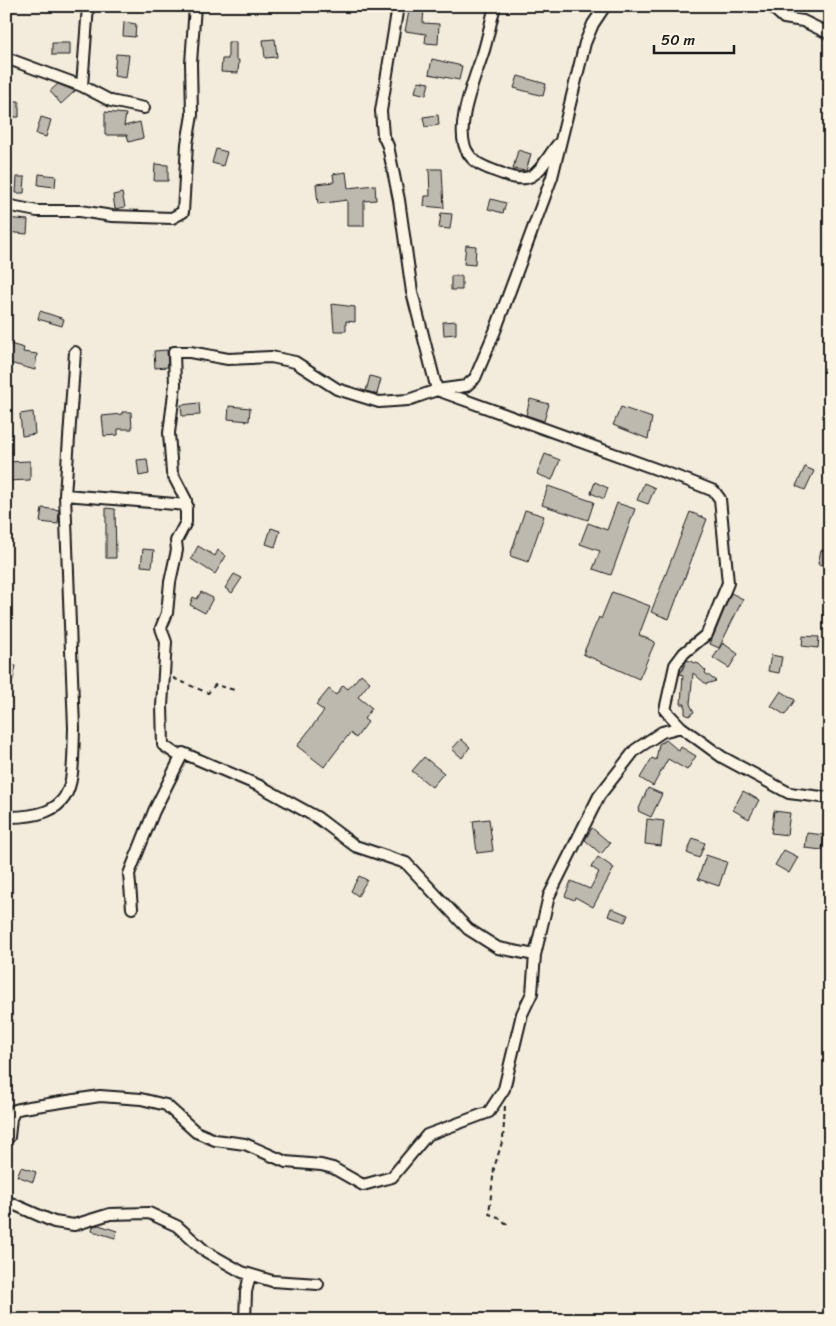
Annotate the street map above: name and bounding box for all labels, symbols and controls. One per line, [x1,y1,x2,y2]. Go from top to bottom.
scale bar [654,22,734,54]
text: 50 m [661,27,696,53]

